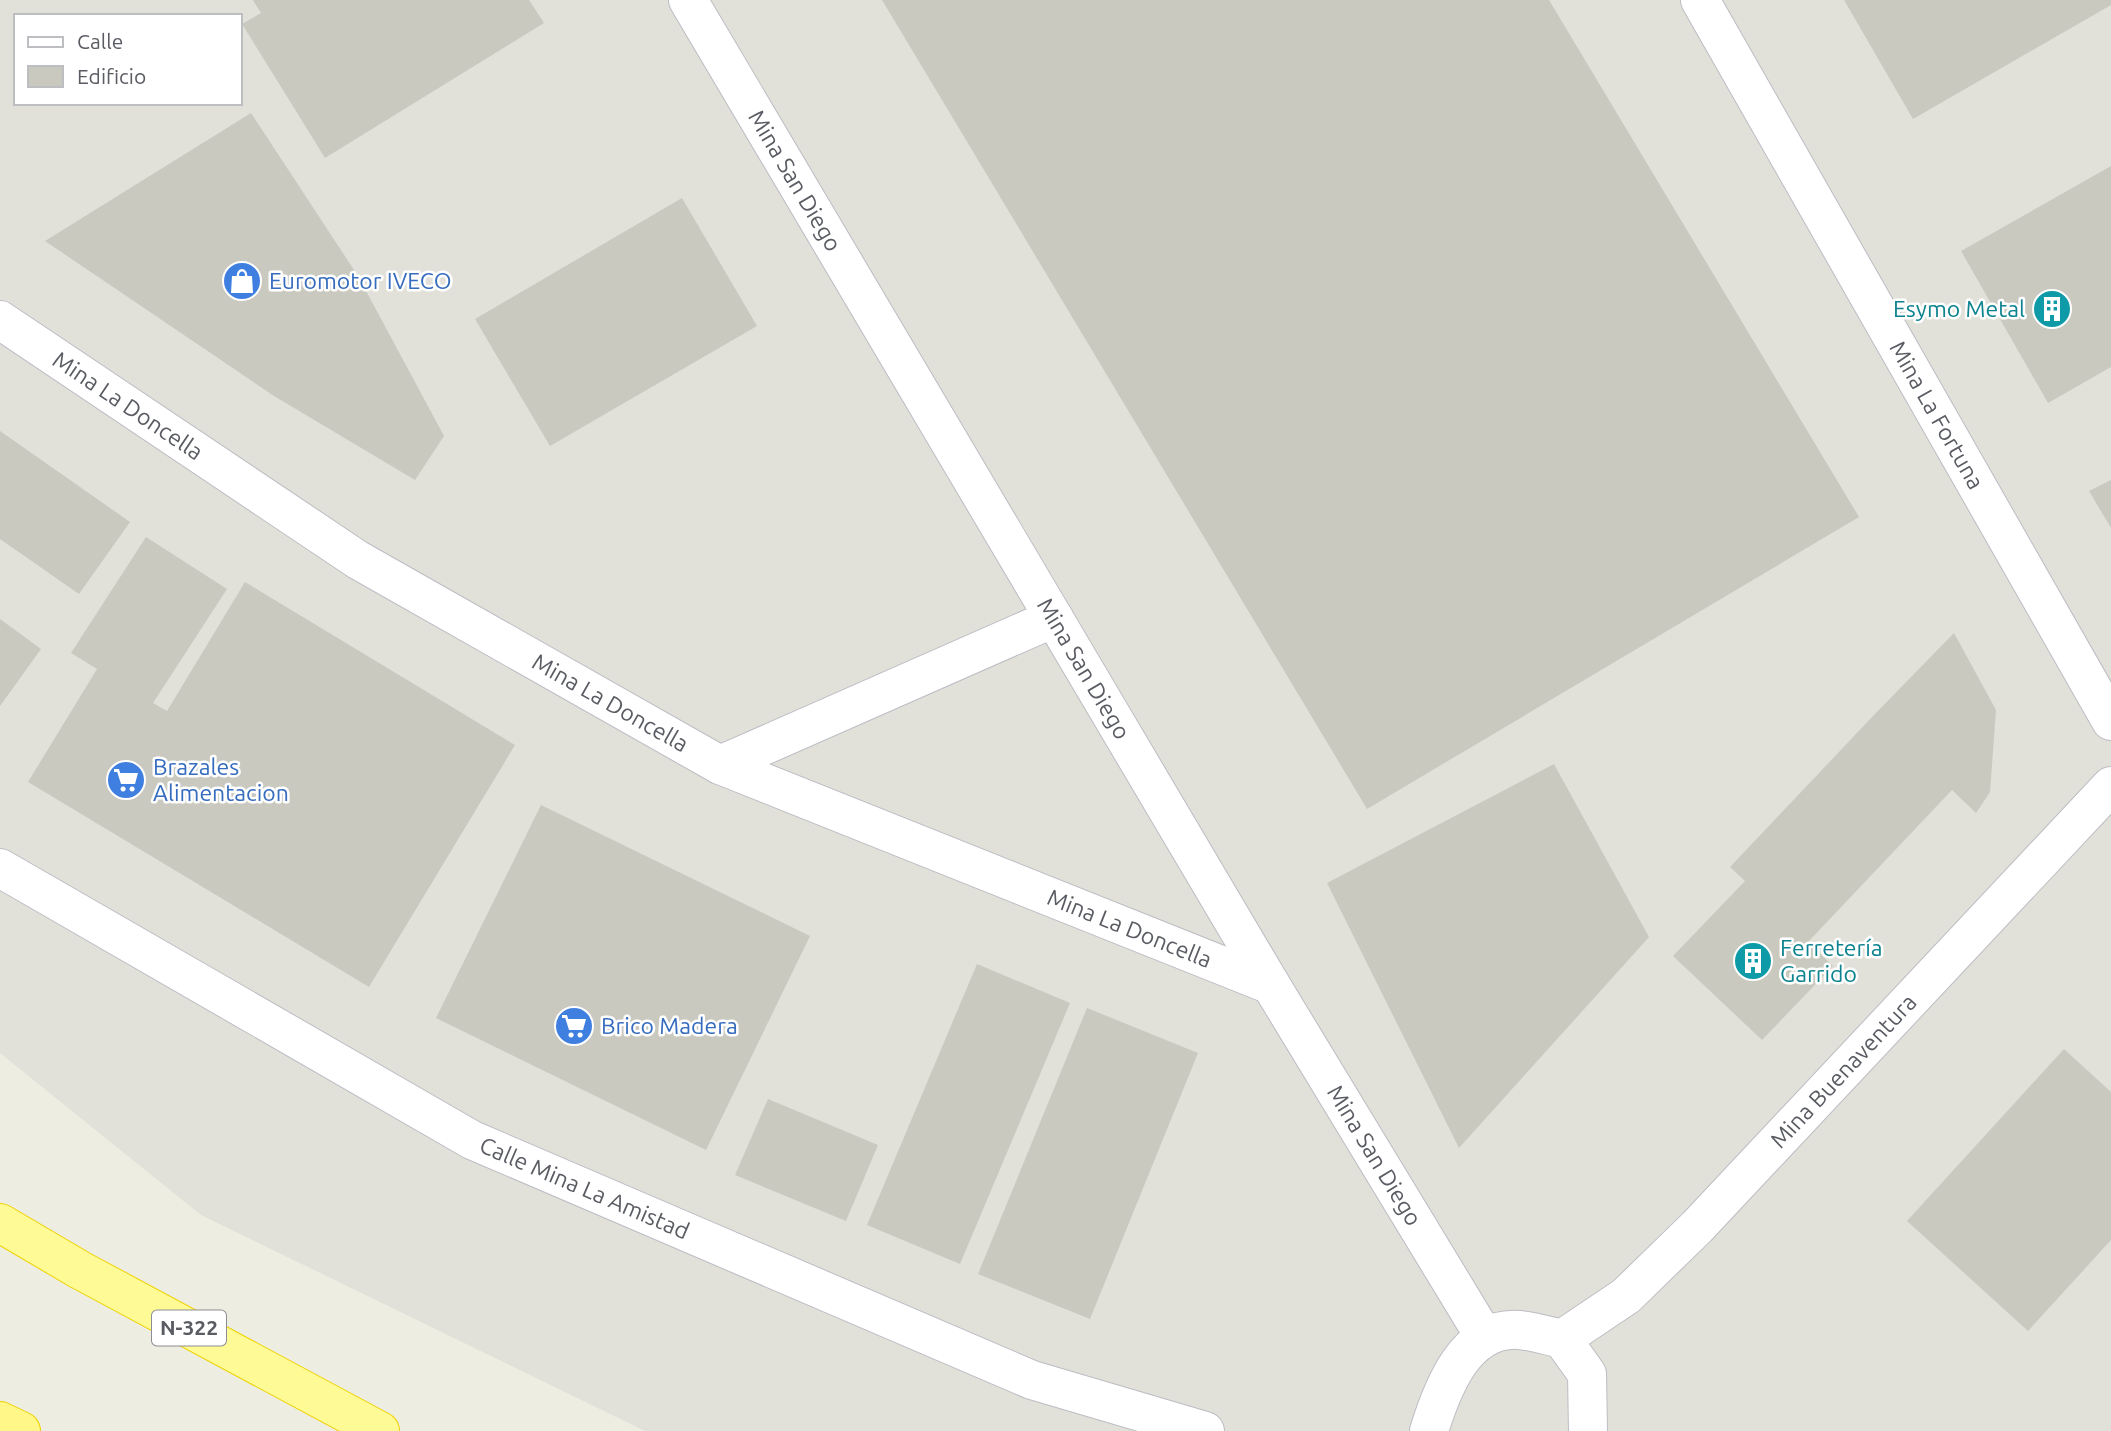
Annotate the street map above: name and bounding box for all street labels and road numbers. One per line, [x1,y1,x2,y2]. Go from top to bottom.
street label: Mina San Diego [744,106,847,255]
street label: Mina La Fortuna [1885,337,1989,493]
street label: Mina La Doncella [49,346,208,464]
street label: Mina San Diego [1033,593,1136,743]
street label: Mina La Doncella [528,649,693,756]
street label: Mina La Doncella [1044,884,1216,972]
street label: Mina Buenaventura [1765,989,1921,1153]
street label: Mina San Diego [1323,1081,1427,1230]
street label: Calle Mina La Amistad [476,1132,693,1244]
road number: N-322 [152,1310,226,1346]

